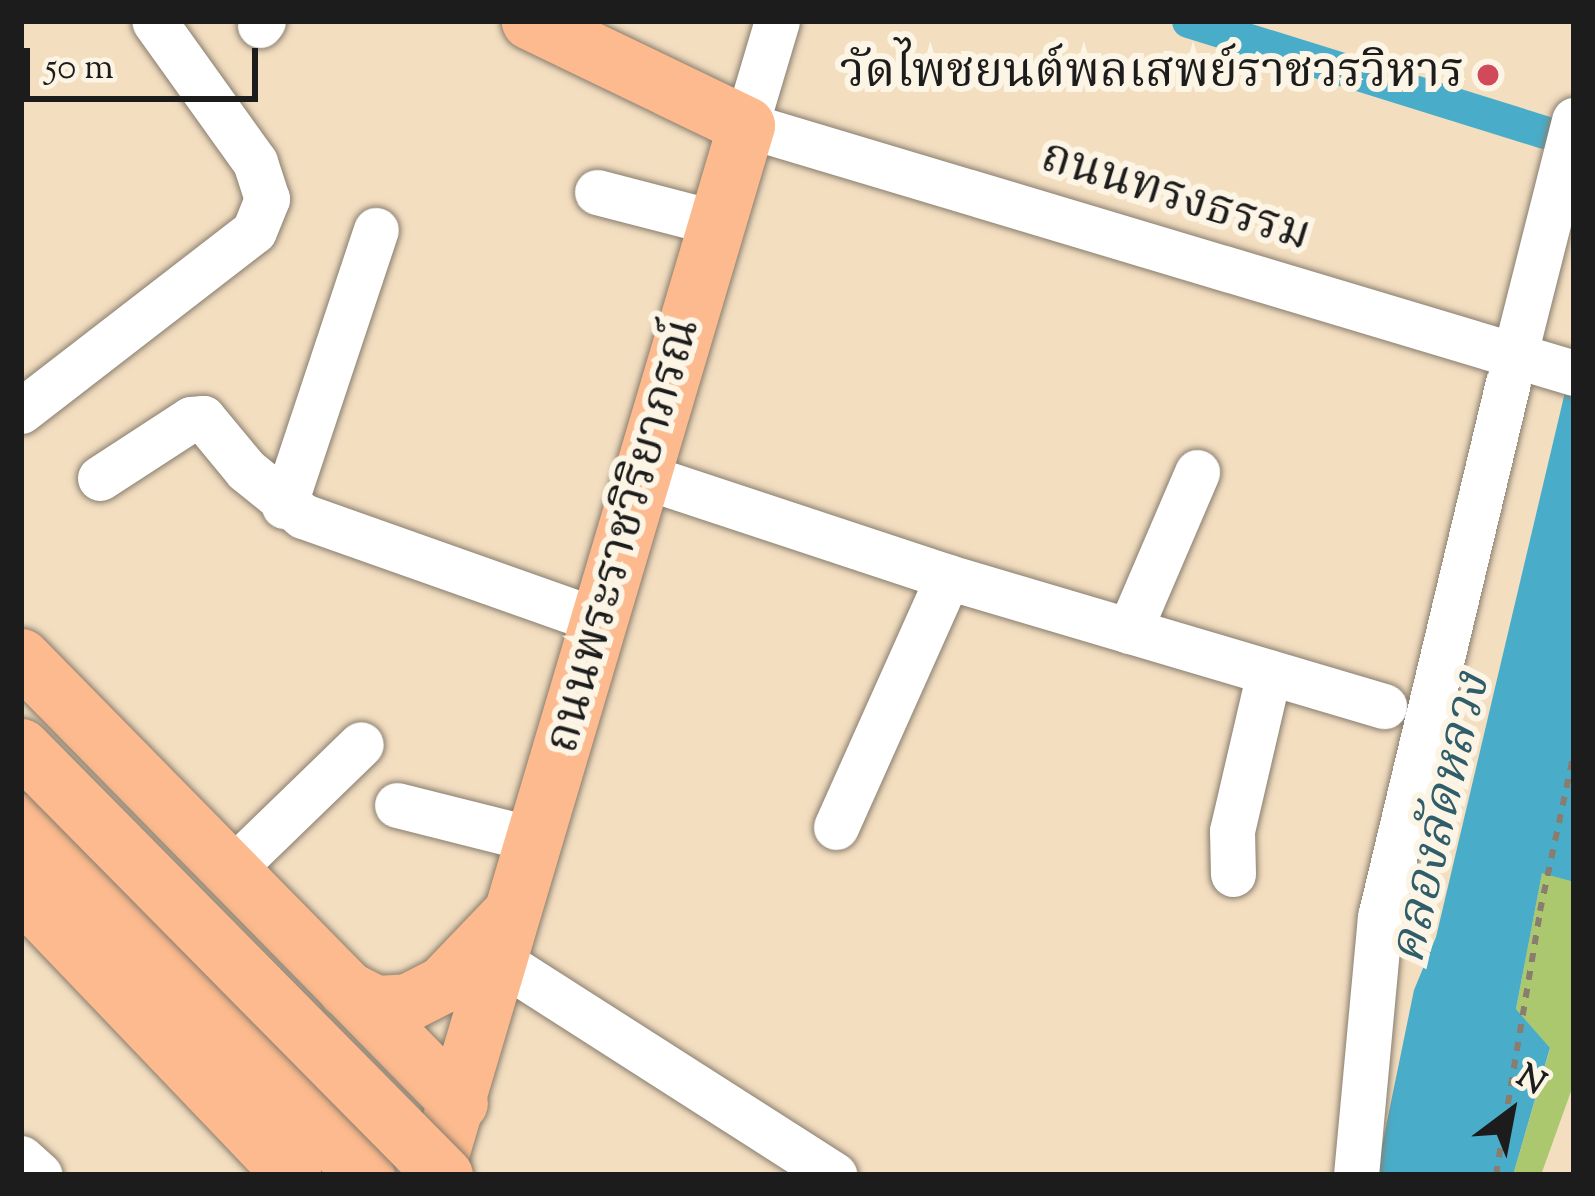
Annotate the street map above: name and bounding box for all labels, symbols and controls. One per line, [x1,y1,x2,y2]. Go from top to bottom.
scale bar [30,24,264,98]
text: 50 m [45,43,114,95]
place label: วัดไพชยนต์พลเสพย์ราชวรวิหาร [840,46,1464,104]
marker: วัดไพชยนต์พลเสพย์ราชวรวิหาร [1475,62,1501,88]
street label: ถนนทรงธรรม [1033,130,1317,266]
street label: ถนนพระราชวิริยาภรณ์ [535,312,715,760]
water label: คลองลัดหลวง [1380,668,1506,970]
north arrow [1451,1052,1571,1172]
text: N [1506,1054,1554,1109]

